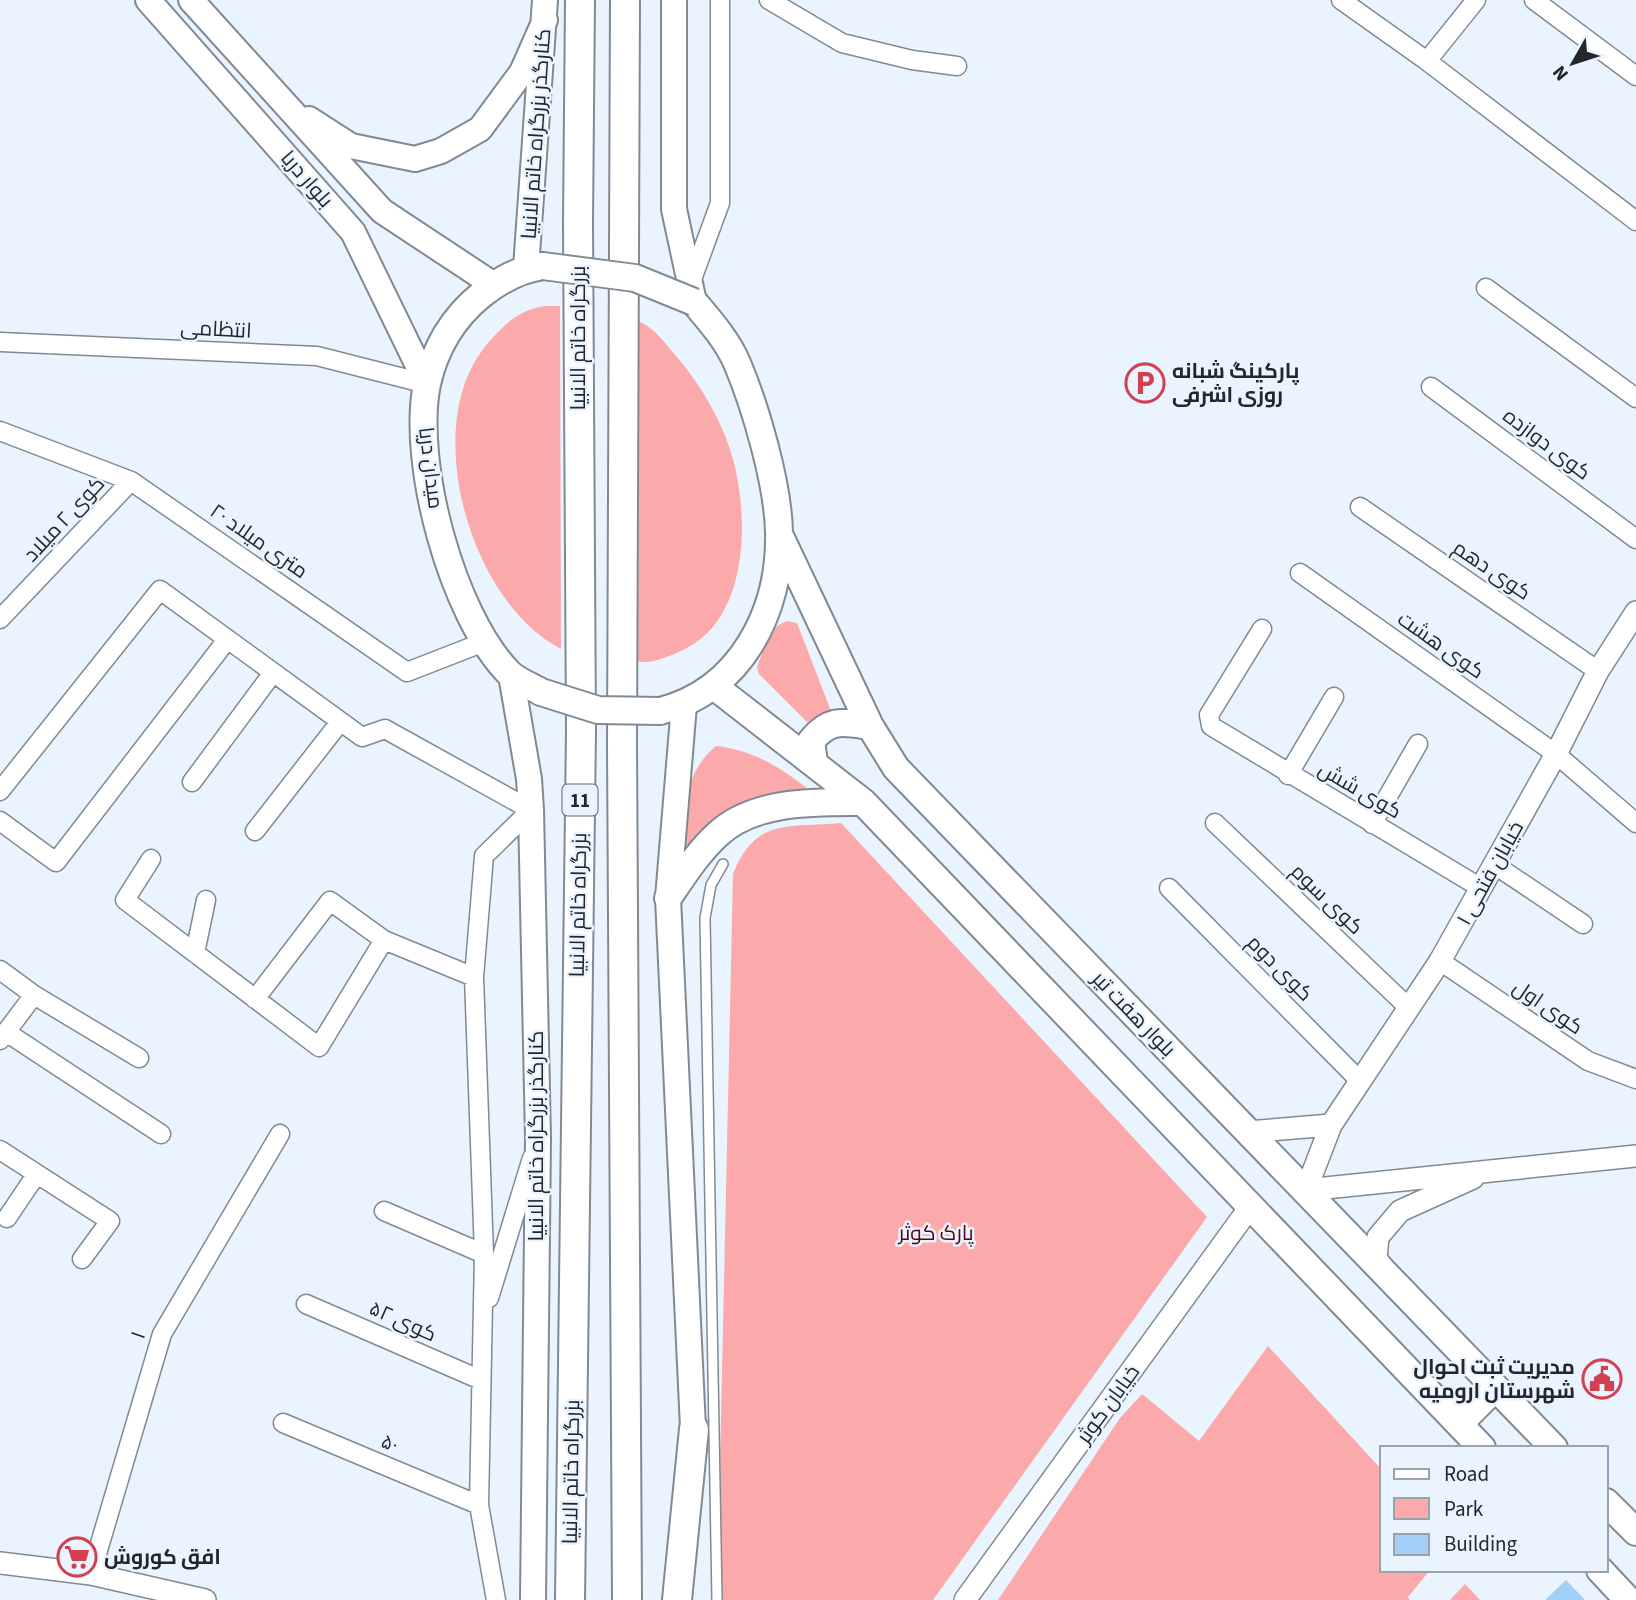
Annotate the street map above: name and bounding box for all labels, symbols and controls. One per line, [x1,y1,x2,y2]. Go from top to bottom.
street label: کنارگذر بزرگراه خاتم الانبیا [514,28,558,240]
north arrow [1538,28,1608,98]
text: N [1546,59,1575,86]
street label: بلوار دریا [274,144,340,214]
street label: بزرگراه خاتم الانبیا [563,266,593,410]
street label: انتظامی [180,312,252,346]
place label: پارکینگ شبانه روزی اشرفی [1172,356,1300,410]
parking icon: پارکینگ شبانه روزی اشرفی [1124,362,1166,404]
street label: کوی دوازده [1497,401,1597,487]
street label: میدان دریا [411,425,451,511]
street label: کوی ۲ میلاد [16,469,112,569]
street label: ۲۰ متری میلاد [204,496,314,586]
street label: کوی دهم [1447,533,1537,607]
street label: کوی هشت [1391,604,1491,686]
street label: کوی شش [1313,754,1407,826]
road number: 11 [562,785,598,816]
street label: خیابان فتحی ۱ [1449,815,1531,931]
street label: بزرگراه خاتم الانبیا [562,832,594,978]
street label: کوی سوم [1284,857,1370,941]
street label: کوی دوم [1240,928,1320,1008]
street label: بلوار هفت تیر [1085,964,1183,1064]
street label: کوی اول [1507,972,1589,1042]
street label: کنارگذر بزرگراه خاتم الانبیا [521,1031,551,1242]
park label: پارک کوثر [897,1218,974,1248]
street label: کوی ۵۲ [365,1293,441,1349]
street label: ۱ [123,1327,153,1343]
place label: مدیریت ثبت احوال شهرستان ارومیه [1413,1352,1575,1406]
street label: خیابان کوثر [1068,1358,1147,1451]
public building icon: مدیریت ثبت احوال شهرستان ارومیه [1581,1358,1623,1400]
street label: بزرگراه خاتم الانبیا [555,1399,587,1545]
street label: ۵۰ [376,1426,404,1460]
legend [1380,1446,1608,1572]
text: Road [1444,1459,1489,1489]
text: Park [1444,1494,1484,1524]
text: Building [1444,1529,1518,1559]
supermarket icon: افق کوروش [56,1536,98,1578]
place label: افق کوروش [104,1542,221,1572]

